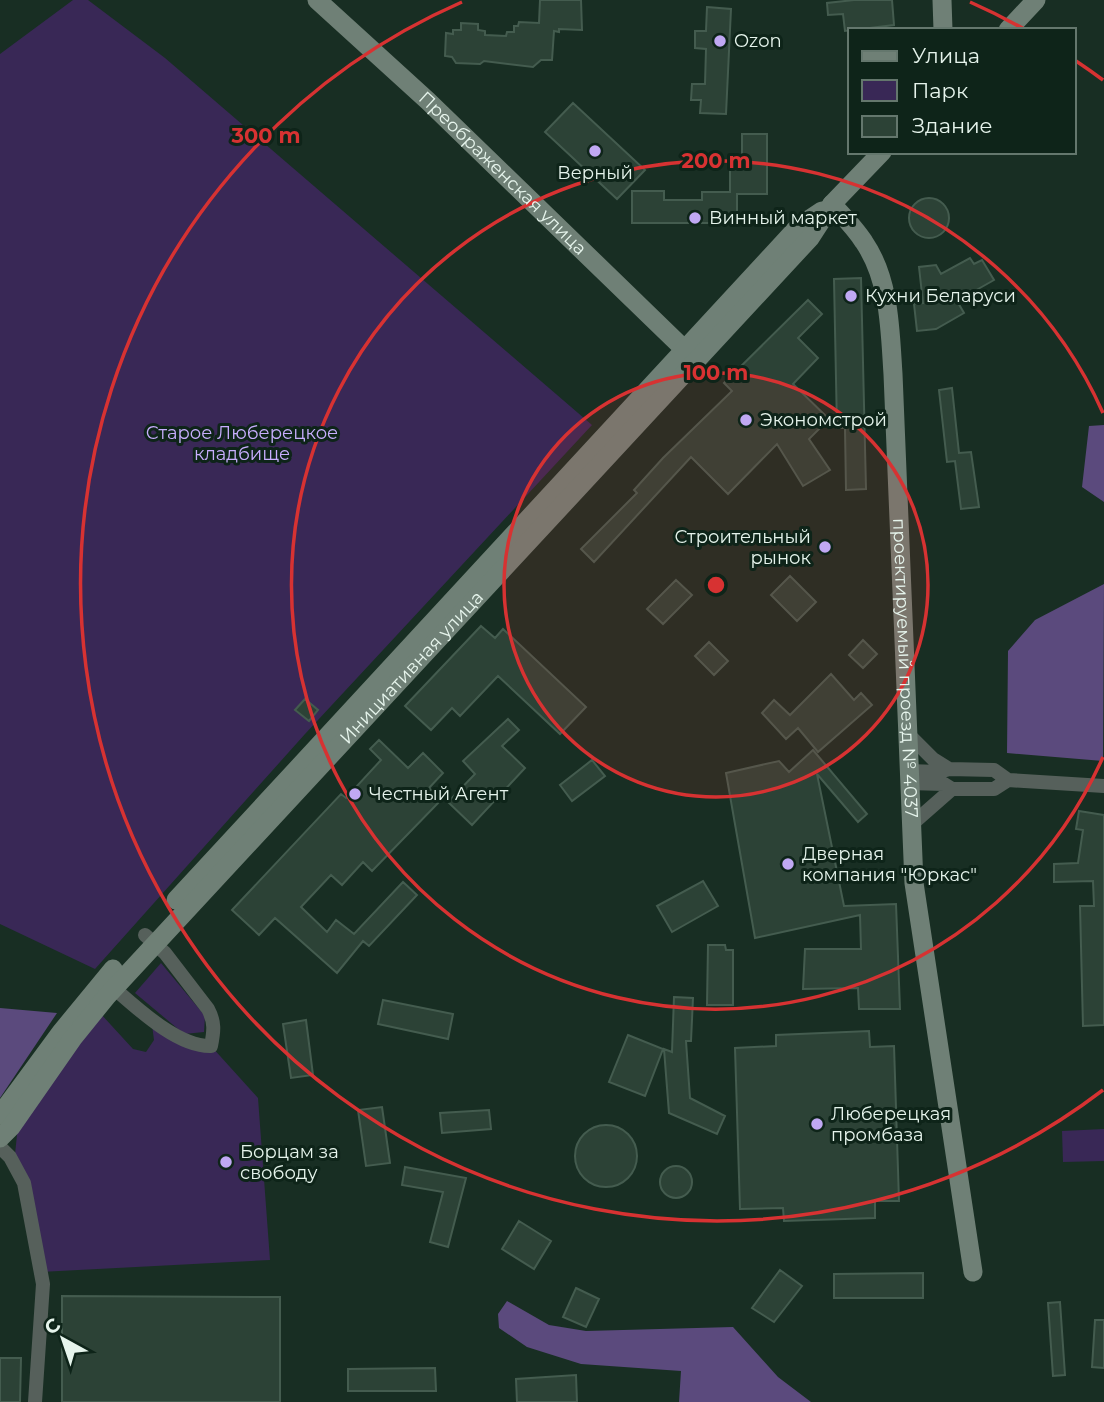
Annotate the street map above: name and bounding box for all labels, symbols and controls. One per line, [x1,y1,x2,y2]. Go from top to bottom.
legend [848,28,1076,154]
place label: Ozon [734,30,782,52]
marker: Ozon [712,33,728,49]
text: Улица [912,43,980,68]
text: Парк [912,78,968,103]
street label: Преображенская улица [414,87,591,260]
text: Здание [912,113,993,138]
text: 300 m [231,123,300,148]
marker: Верный [587,143,603,159]
text: 200 m [682,148,750,173]
place label: Верный [557,162,633,184]
place label: Винный маркет [709,207,857,229]
marker: Винный маркет [687,210,703,226]
place label: Кухни Беларуси [865,285,1016,307]
marker: Кухни Беларуси [843,288,859,304]
text: 100 m [684,360,748,385]
place label: Экономстрой [760,409,887,431]
marker: Экономстрой [738,412,754,428]
park label: Старое Люберецкое кладбище [146,422,338,465]
street label: проектируемый проезд № 4037 [888,518,922,819]
place label: Строительный рынок [675,526,812,569]
marker: Строительный рынок [817,539,833,555]
centre of rings [704,573,728,597]
street label: Инициативная улица [335,586,488,749]
place label: Честный Агент [369,783,509,805]
marker: Честный Агент [347,786,363,802]
place label: Дверная компания "Юркас" [802,843,977,886]
marker: Дверная компания "Юркас" [780,856,796,872]
place label: Люберецкая промбаза [831,1103,951,1146]
marker: Люберецкая промбаза [809,1116,825,1132]
place label: Борцам за свободу [240,1141,339,1184]
marker: Борцам за свободу [218,1154,234,1170]
north arrow [28,1304,98,1374]
text: С [40,1313,65,1340]

